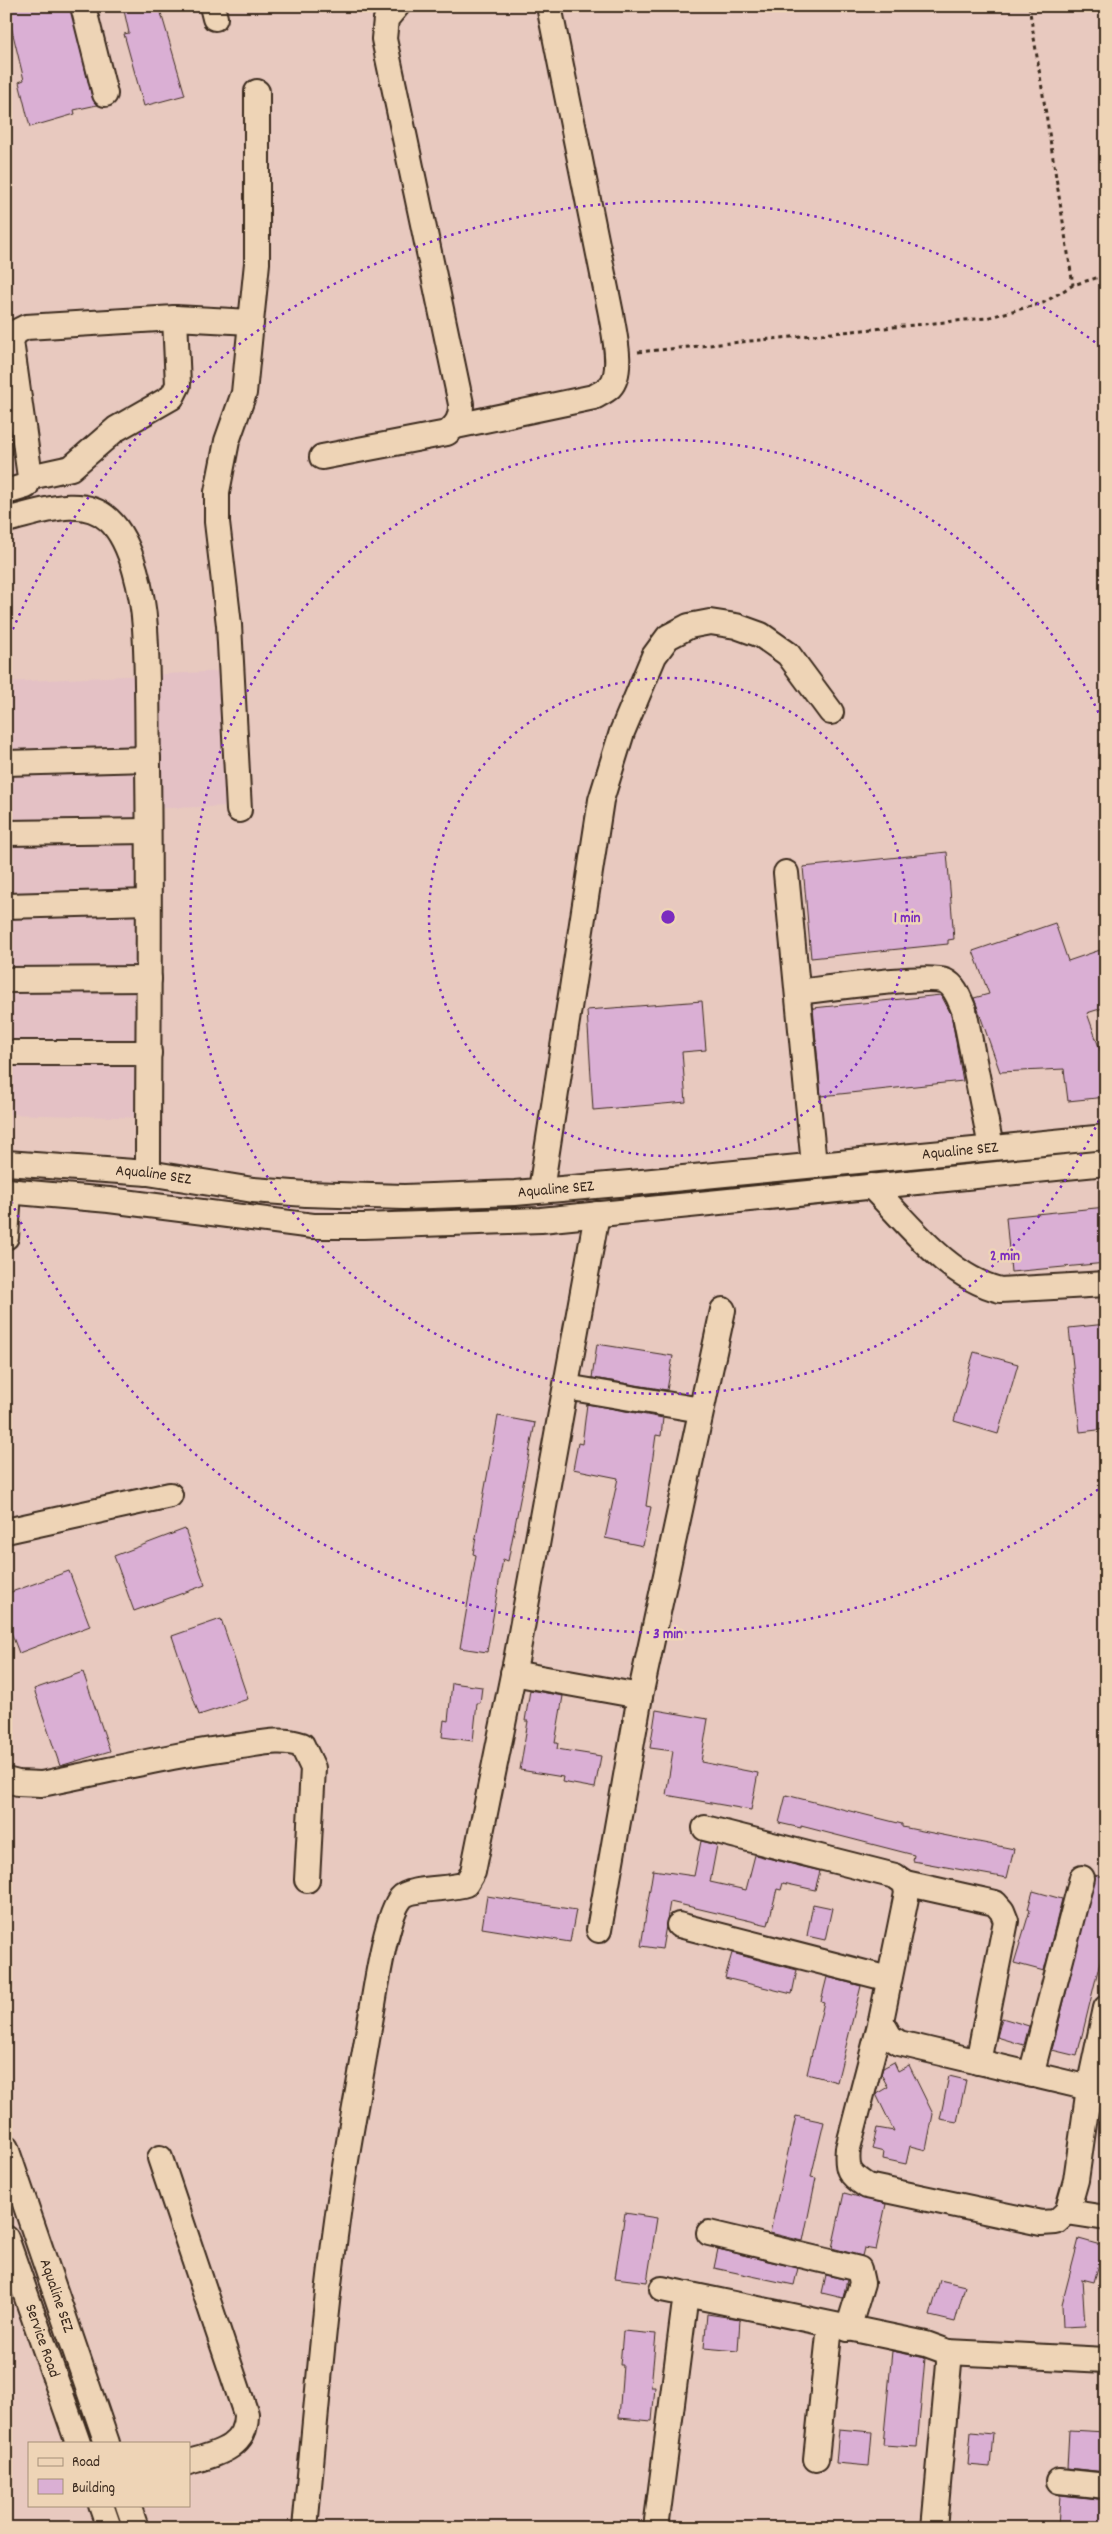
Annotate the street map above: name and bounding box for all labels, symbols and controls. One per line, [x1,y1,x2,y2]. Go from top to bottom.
centre of rings [659,908,677,926]
text: 1 min [894,908,920,930]
street label: Aqualine SEZ [921,1136,999,1166]
street label: Aqualine SEZ [115,1159,193,1191]
street label: Aqualine SEZ [517,1175,595,1204]
text: 2 min [990,1246,1020,1268]
text: 3 min [653,1624,683,1646]
street label: Aqualine SEZ [33,2256,80,2336]
street label: Service Road [19,2301,66,2381]
legend [28,2442,190,2506]
text: Road [72,2452,100,2474]
text: Building [72,2478,115,2500]

